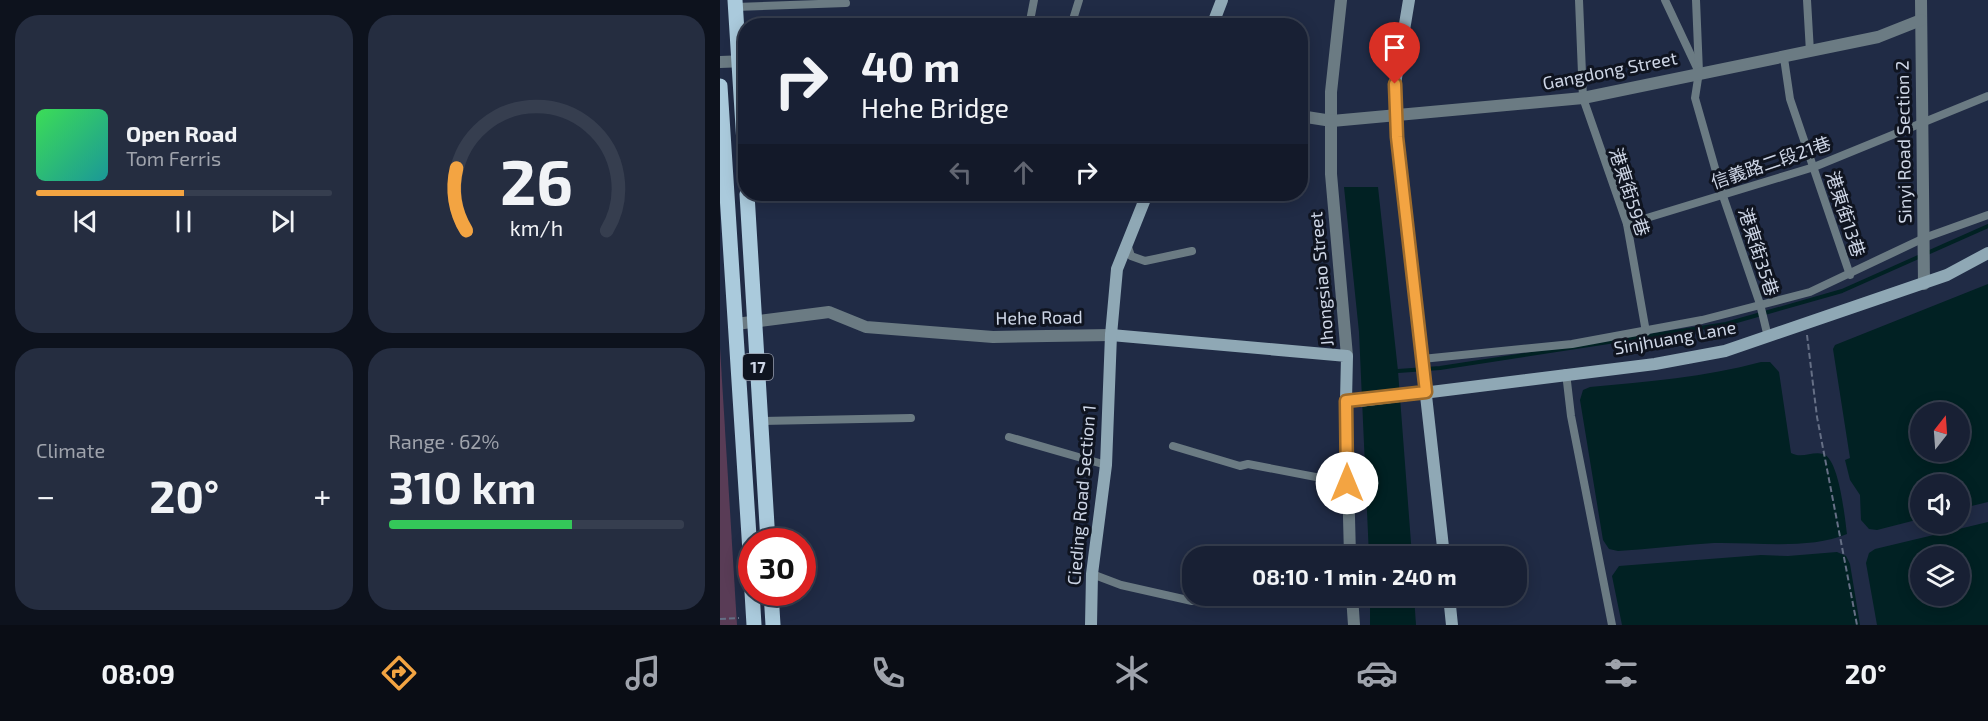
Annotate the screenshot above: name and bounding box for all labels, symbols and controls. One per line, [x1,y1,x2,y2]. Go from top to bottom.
pin [1369,22,1420,84]
icon: arrive [1378,31,1411,64]
text: 40 m [861,40,960,90]
icon: right [762,42,840,120]
street label: Gangdong Street [1541,46,1679,94]
street label: Sinyi Road Section 2 [1891,60,1915,224]
text: Hehe Bridge [861,91,1009,123]
text: Open Road [126,120,238,146]
street label: 信義路二段21巷 [1708,131,1833,193]
text: 26 [500,143,573,218]
street label: 港東街59巷 [1605,145,1655,239]
text: Tom Ferris [126,146,221,170]
icon: left [944,156,977,189]
icon: ahead [1007,156,1040,189]
icon: right [1070,156,1103,189]
street label: 港東街13巷 [1822,168,1870,259]
icon: previous [69,205,102,238]
icon: pause [167,205,200,238]
icon: next [266,205,299,238]
street label: 港東街35巷 [1734,205,1784,299]
street label: Jhongsiao Street [1304,211,1338,347]
text: km/h [510,215,563,240]
street label: Hehe Road [995,305,1083,329]
street label: Sinjhuang Lane [1612,315,1738,359]
road number: 17 [743,354,773,380]
north arrow [1910,402,1970,462]
map controls [1910,402,1970,606]
street label: Cieding Road Section 1 [1062,404,1100,586]
text: Range · 62% [389,429,499,453]
text: Climate [36,438,105,462]
position arrow [1315,451,1379,515]
text: 310 km [389,459,536,513]
text: 20° [149,468,219,522]
button: sound [1910,474,1970,534]
text: − [36,475,55,515]
text: + [313,475,332,515]
speed limit sign: 30 [738,528,816,606]
button: layers [1910,546,1970,606]
text: 08:10 · 1 min · 240 m [1252,563,1457,589]
icon: directions [378,652,420,694]
icon: music [622,652,664,694]
icon: phone [867,652,909,694]
icon: climate [1111,652,1153,694]
icon: car [1356,652,1398,694]
icon: filters [1600,652,1642,694]
text: 08:09 [101,657,175,689]
text: 20° [1845,657,1887,689]

